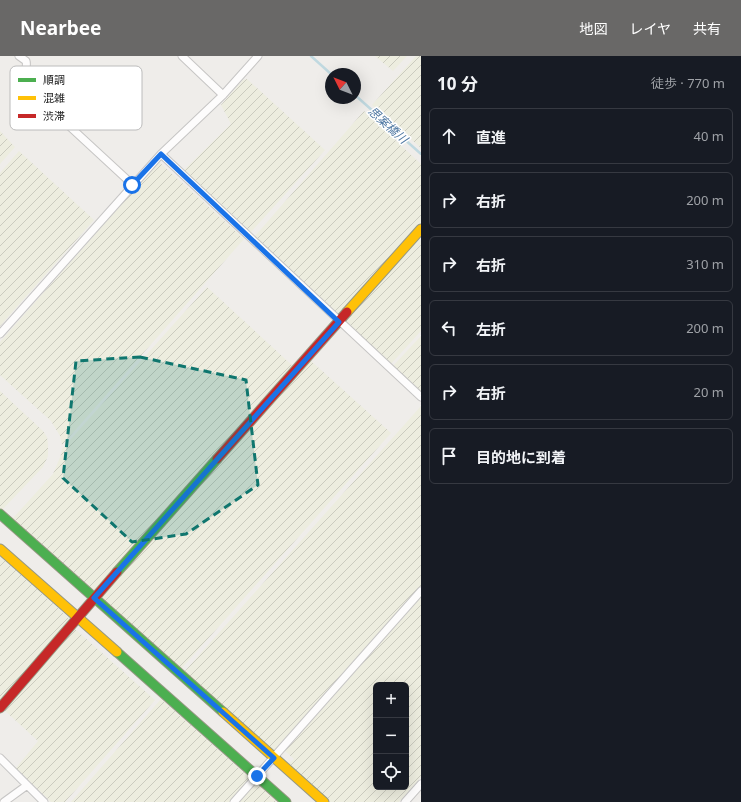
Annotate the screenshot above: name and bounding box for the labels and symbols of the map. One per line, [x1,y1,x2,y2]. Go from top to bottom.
legend [10,66,142,130]
north arrow [325,68,361,104]
text: 順調 [43,72,65,87]
text: 混雑 [43,90,65,105]
water label: 思案橋川 [364,103,413,149]
text: 渋滞 [43,108,65,123]
route start [123,176,141,194]
route end [248,767,266,785]

